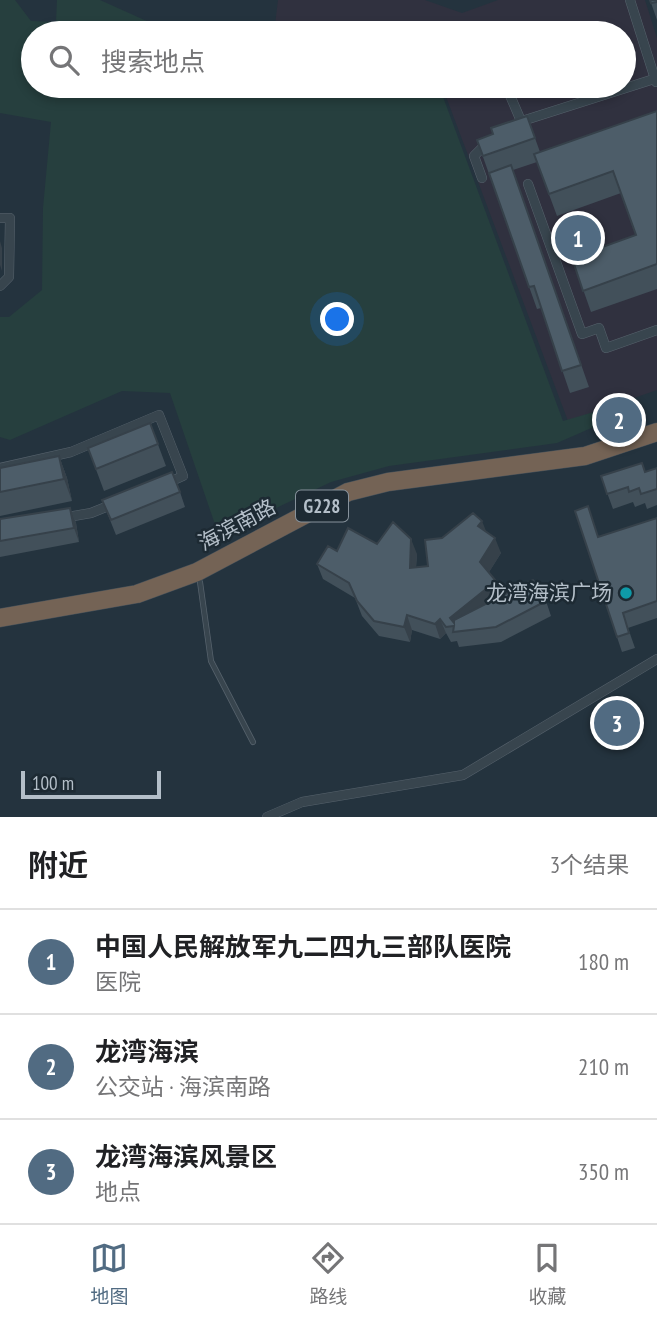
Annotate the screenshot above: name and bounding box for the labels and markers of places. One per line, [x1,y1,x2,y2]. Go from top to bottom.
pin: 1 [555,212,601,264]
pin: 2 [596,394,642,446]
place label: 龙湾海滨广场 [486,579,612,606]
marker: 龙湾海滨广场 [618,585,634,601]
pin: 3 [594,697,640,749]

